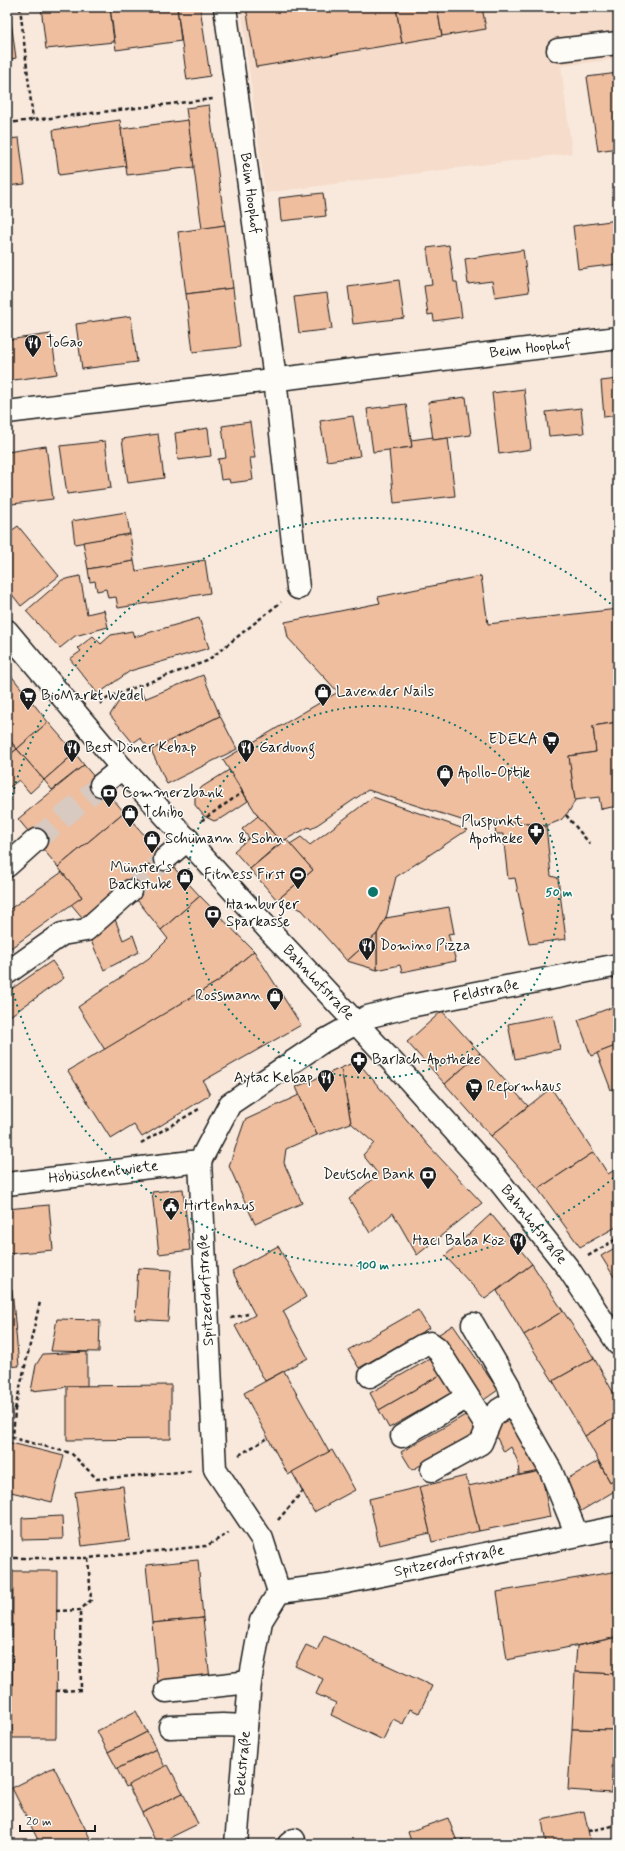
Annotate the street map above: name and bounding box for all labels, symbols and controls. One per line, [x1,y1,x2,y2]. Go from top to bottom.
street label: Beim Hoophof [235,151,265,235]
restaurant icon: ToGao [23,333,43,358]
place label: ToGao [46,333,83,353]
street label: Beim Hoophof [488,334,572,363]
shop icon: Lavender Nails [313,682,333,707]
place label: Lavender Nails [336,682,435,702]
supermarket icon: BioMarkt Wedel [18,686,38,711]
place label: BioMarkt Wedel [41,686,144,706]
place label: EDEKA [488,730,538,750]
supermarket icon: EDEKA [541,730,561,755]
restaurant icon: Best Döner Kebap [62,738,82,763]
place label: Best Döner Kebap [85,738,197,758]
restaurant icon: Garduong [236,738,256,763]
place label: Garduong [259,738,315,759]
shop icon: Apollo-Optik [435,763,455,788]
place label: Apollo-Optik [458,763,530,784]
bank icon: Commerzbank [99,783,119,808]
place label: Commerzbank [122,783,224,803]
shop icon: Tchibo [120,803,140,828]
place label: Tchibo [143,803,183,823]
place label: Pluspunkt Apotheke [461,812,523,850]
pharmacy icon: Pluspunkt Apotheke [526,821,546,846]
shop icon: Schümann & Sohn [142,829,162,854]
place label: Schümann & Sohn [165,829,285,849]
place label: Münster's Backstube [109,858,173,895]
place label: Fitness First [204,865,286,885]
sports icon: Fitness First [288,865,308,890]
shop icon: Münster's Backstube [175,867,195,892]
centre of rings [366,885,380,899]
text: 50 m [546,885,573,901]
place label: Hamburger Sparkasse [226,895,299,932]
bank icon: Hamburger Sparkasse [203,904,223,929]
restaurant icon: Domino Pizza [357,936,377,961]
place label: Domino Pizza [380,936,470,956]
street label: Bahnhofstraße [278,941,359,1025]
street label: Feldstraße [451,975,521,1007]
place label: Rossmann [195,986,262,1006]
shop icon: Rossmann [265,986,285,1011]
pharmacy icon: Barlach-Apotheke [349,1050,369,1075]
place label: Barlach-Apotheke [372,1050,481,1071]
place label: Aytac Kebap [234,1068,313,1088]
restaurant icon: Aytac Kebap [316,1068,336,1093]
supermarket icon: Reformhaus [464,1077,484,1102]
place label: Reformhaus [487,1077,562,1099]
street label: Höbüschentwiete [47,1156,159,1189]
place label: Deutsche Bank [323,1165,415,1185]
bank icon: Deutsche Bank [418,1165,438,1190]
street label: Bahnhofstraße [496,1181,572,1269]
public building icon: Hirtenhaus [161,1196,181,1221]
place label: Hirtenhaus [184,1196,255,1216]
place label: Hacı Baba Köz [412,1231,505,1251]
restaurant icon: Hacı Baba Köz [508,1231,528,1256]
street label: Spitzerdorfstraße [193,1234,219,1346]
text: 100 m [357,1258,390,1274]
street label: Spitzerdorfstraße [392,1540,506,1582]
street label: Bekstraße [230,1730,256,1797]
scale bar [20,1807,95,1833]
text: 20 m [26,1814,52,1830]

